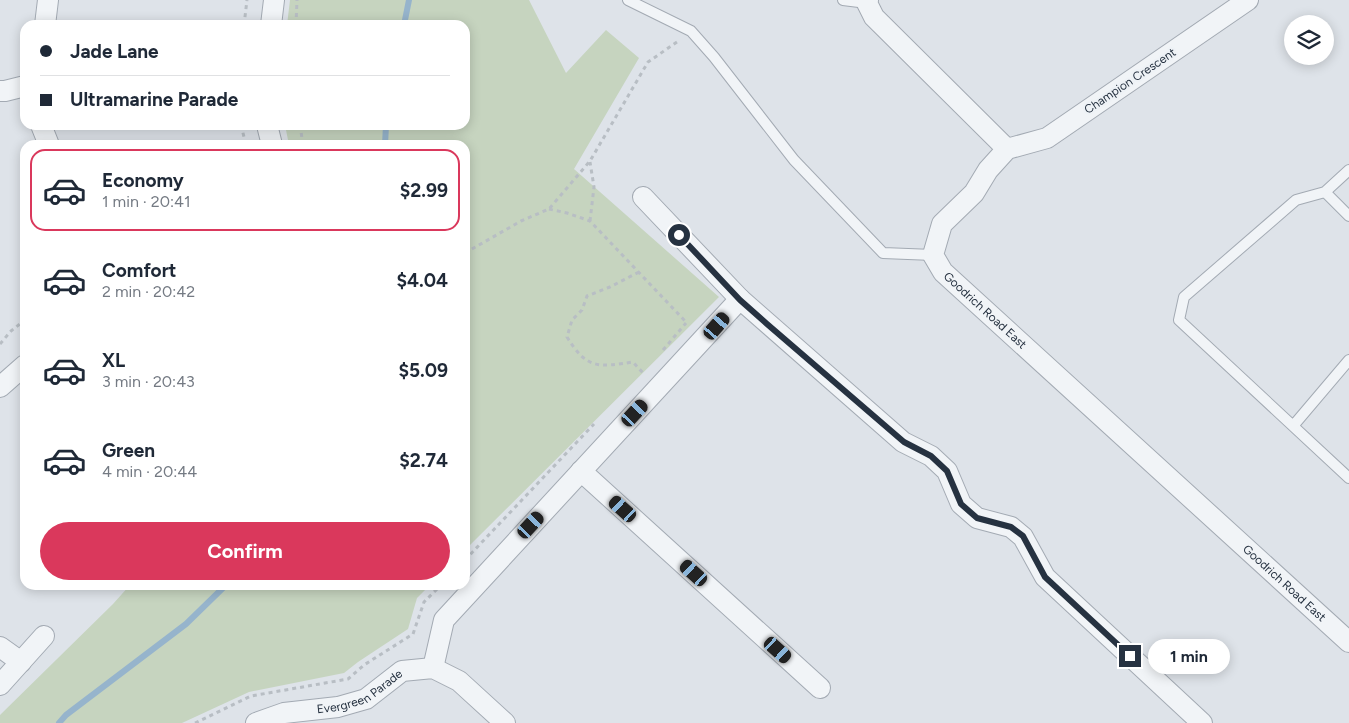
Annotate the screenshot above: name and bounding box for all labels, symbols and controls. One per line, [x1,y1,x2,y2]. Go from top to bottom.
map controls [1284,15,1334,65]
button: layers [1284,15,1334,65]
text: Jade Lane [70,40,159,63]
street label: Champion Crescent [1082,45,1179,117]
text: Ultramarine Parade [70,88,238,111]
icon: car [42,168,87,213]
text: Economy [102,169,184,192]
text: $2.99 [400,179,448,202]
text: 1 min · 20:41 [102,192,191,211]
route start [668,224,690,246]
icon: car [42,258,87,303]
text: Comfort [102,259,177,282]
text: $4.04 [396,269,448,292]
street label: Goodrich Road East [941,269,1030,352]
text: 2 min · 20:42 [102,282,195,301]
car [701,310,732,342]
icon: car [42,348,87,393]
text: XL [102,349,125,372]
text: $5.09 [398,359,448,382]
text: 3 min · 20:43 [102,372,195,391]
car [619,397,650,429]
icon: car [42,438,87,483]
text: Green [102,439,155,462]
text: $2.74 [399,449,448,472]
text: 4 min · 20:44 [102,462,197,481]
car [606,493,639,525]
car [515,509,546,541]
button: Confirm [40,522,450,580]
street label: Goodrich Road East [1240,542,1329,625]
car [677,557,710,589]
car [761,634,794,666]
callout: 1 min [1148,638,1230,674]
route end [1119,645,1141,667]
text: 1 min [1170,647,1208,666]
street label: Evergreen Parade [316,666,405,716]

